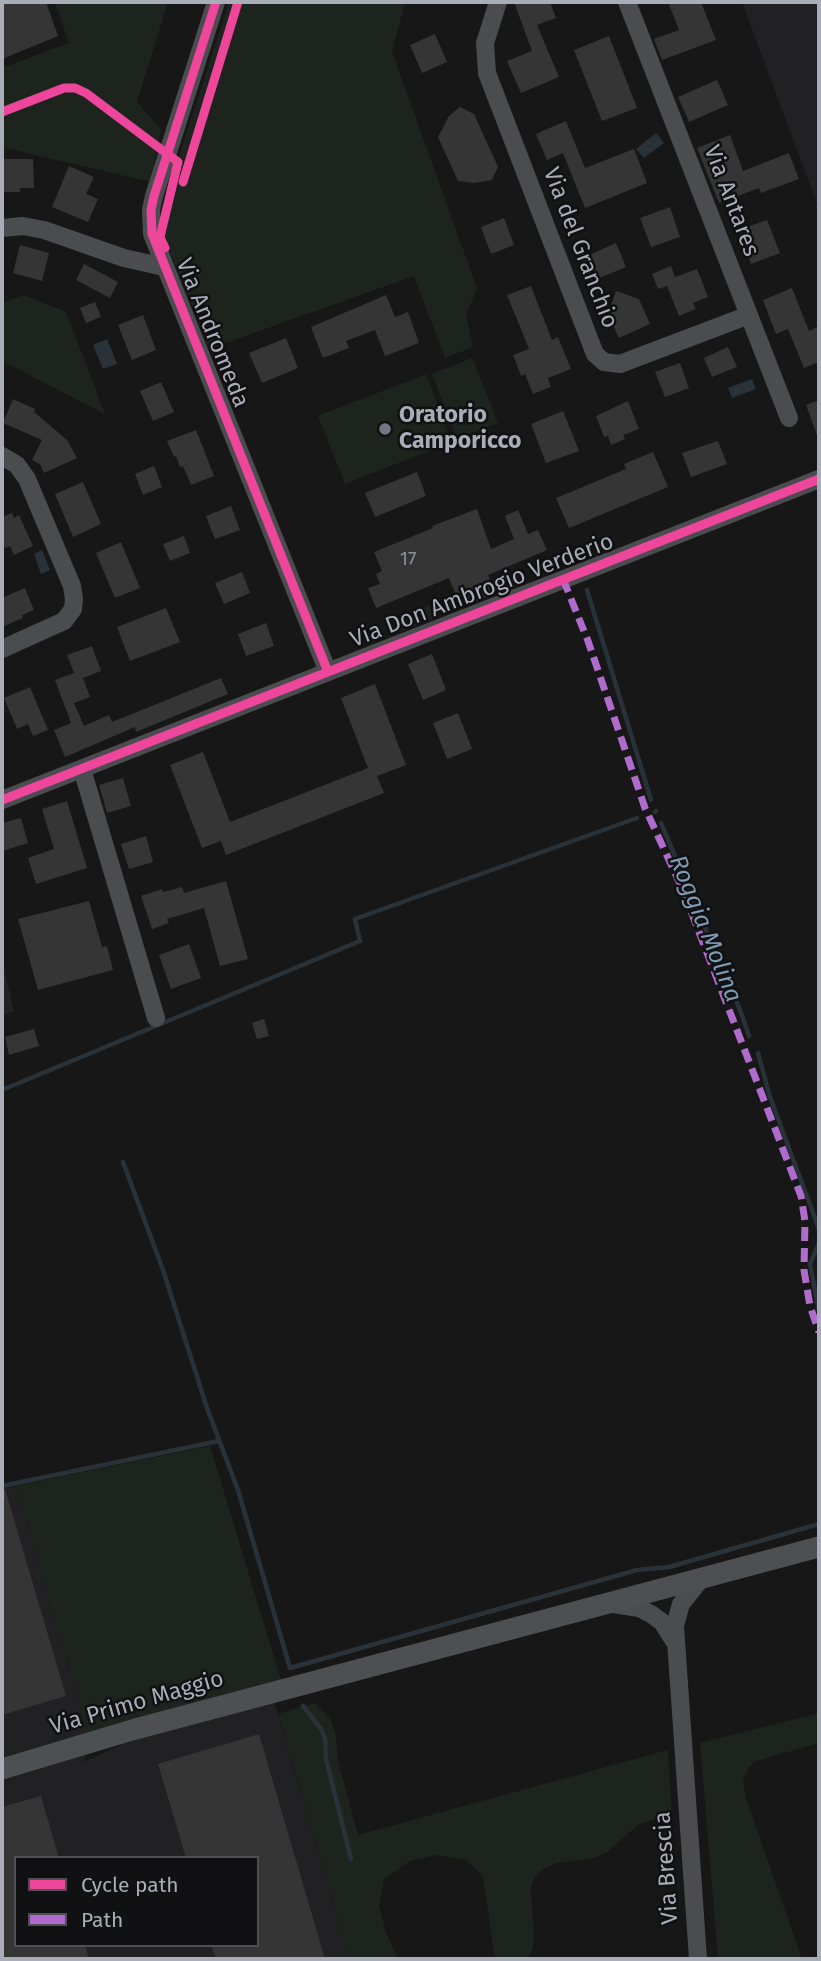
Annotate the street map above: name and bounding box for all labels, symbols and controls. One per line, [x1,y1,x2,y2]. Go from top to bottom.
street label: Via Antares [697,142,765,260]
street label: Via del Granchio [537,164,623,332]
street label: Via Andromeda [170,254,254,412]
place label: Oratorio Camporicco [399,402,521,456]
marker: Oratorio Camporicco [377,421,393,437]
street label: Via Don Ambrogio Verderio [346,528,618,654]
house number: 17 [400,549,416,571]
water label: Roggia Molina [662,851,748,1007]
street label: Via Primo Maggio [47,1665,227,1741]
street label: Via Brescia [649,1811,685,1925]
legend [14,1856,259,1947]
text: Cycle path [81,1872,179,1898]
text: Path [81,1907,123,1933]

